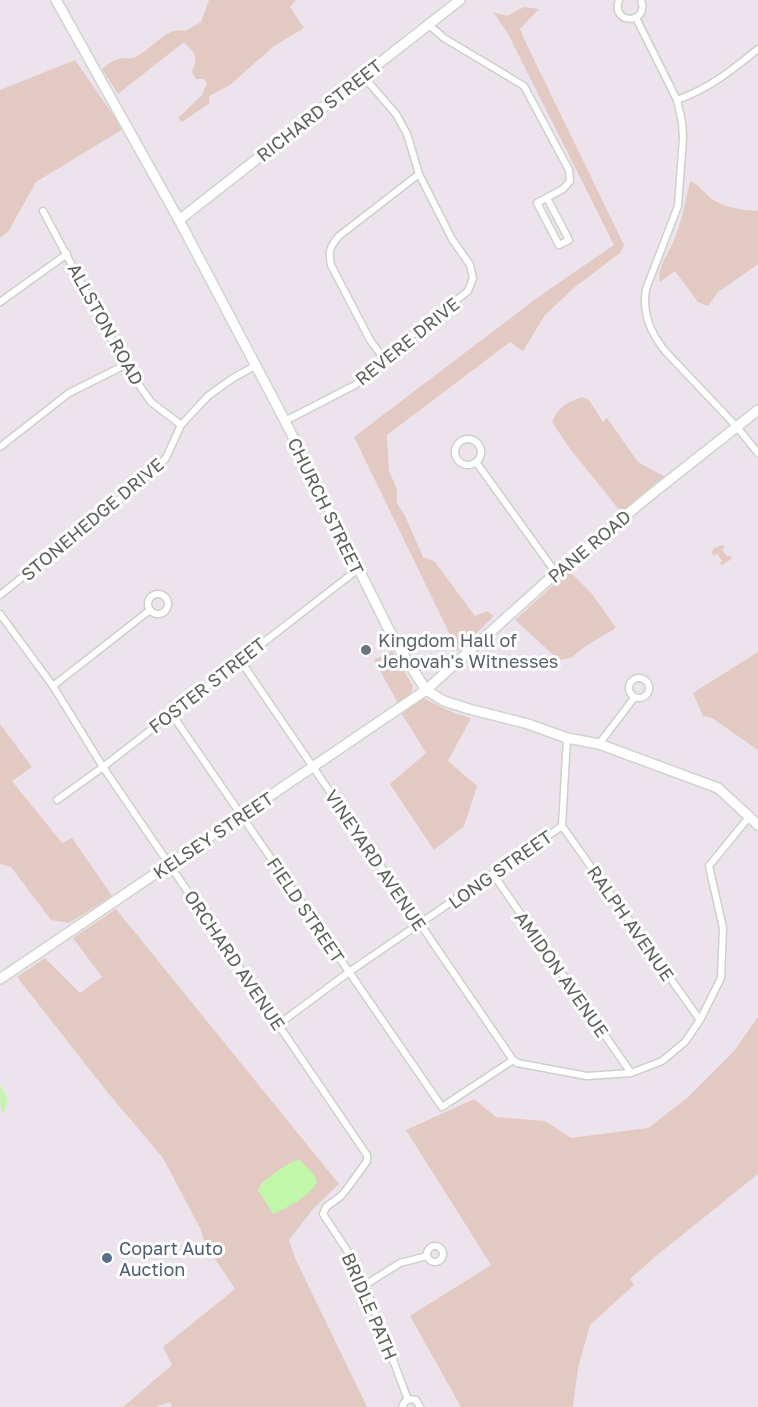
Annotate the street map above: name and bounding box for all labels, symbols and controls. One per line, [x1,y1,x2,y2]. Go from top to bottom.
street label: RICHARD STREET [252,54,386,166]
street label: ALLSTON ROAD [63,259,149,389]
street label: REVERE DRIVE [350,292,464,390]
street label: CHURCH STREET [283,434,369,578]
street label: STONEHEDGE DRIVE [16,453,168,585]
street label: PANE ROAD [543,505,635,587]
place label: Kingdom Hall of Jehovah's Witnesses [378,629,558,672]
street label: FOSTER STREET [144,633,270,737]
marker: Kingdom Hall of Jehovah's Witnesses [359,643,373,657]
street label: VINEYARD AVENUE [321,785,431,935]
street label: KELSEY STREET [149,787,277,883]
street label: LONG STREET [444,825,556,913]
street label: FIELD STREET [263,853,349,967]
street label: RALPH AVENUE [583,861,679,985]
street label: ORCHARD AVENUE [180,886,290,1034]
street label: AMIDON AVENUE [510,907,614,1041]
place label: Copart Auto Auction [119,1237,223,1280]
street label: BRIDLE PATH [338,1249,402,1363]
marker: Copart Auto Auction [100,1251,114,1265]

